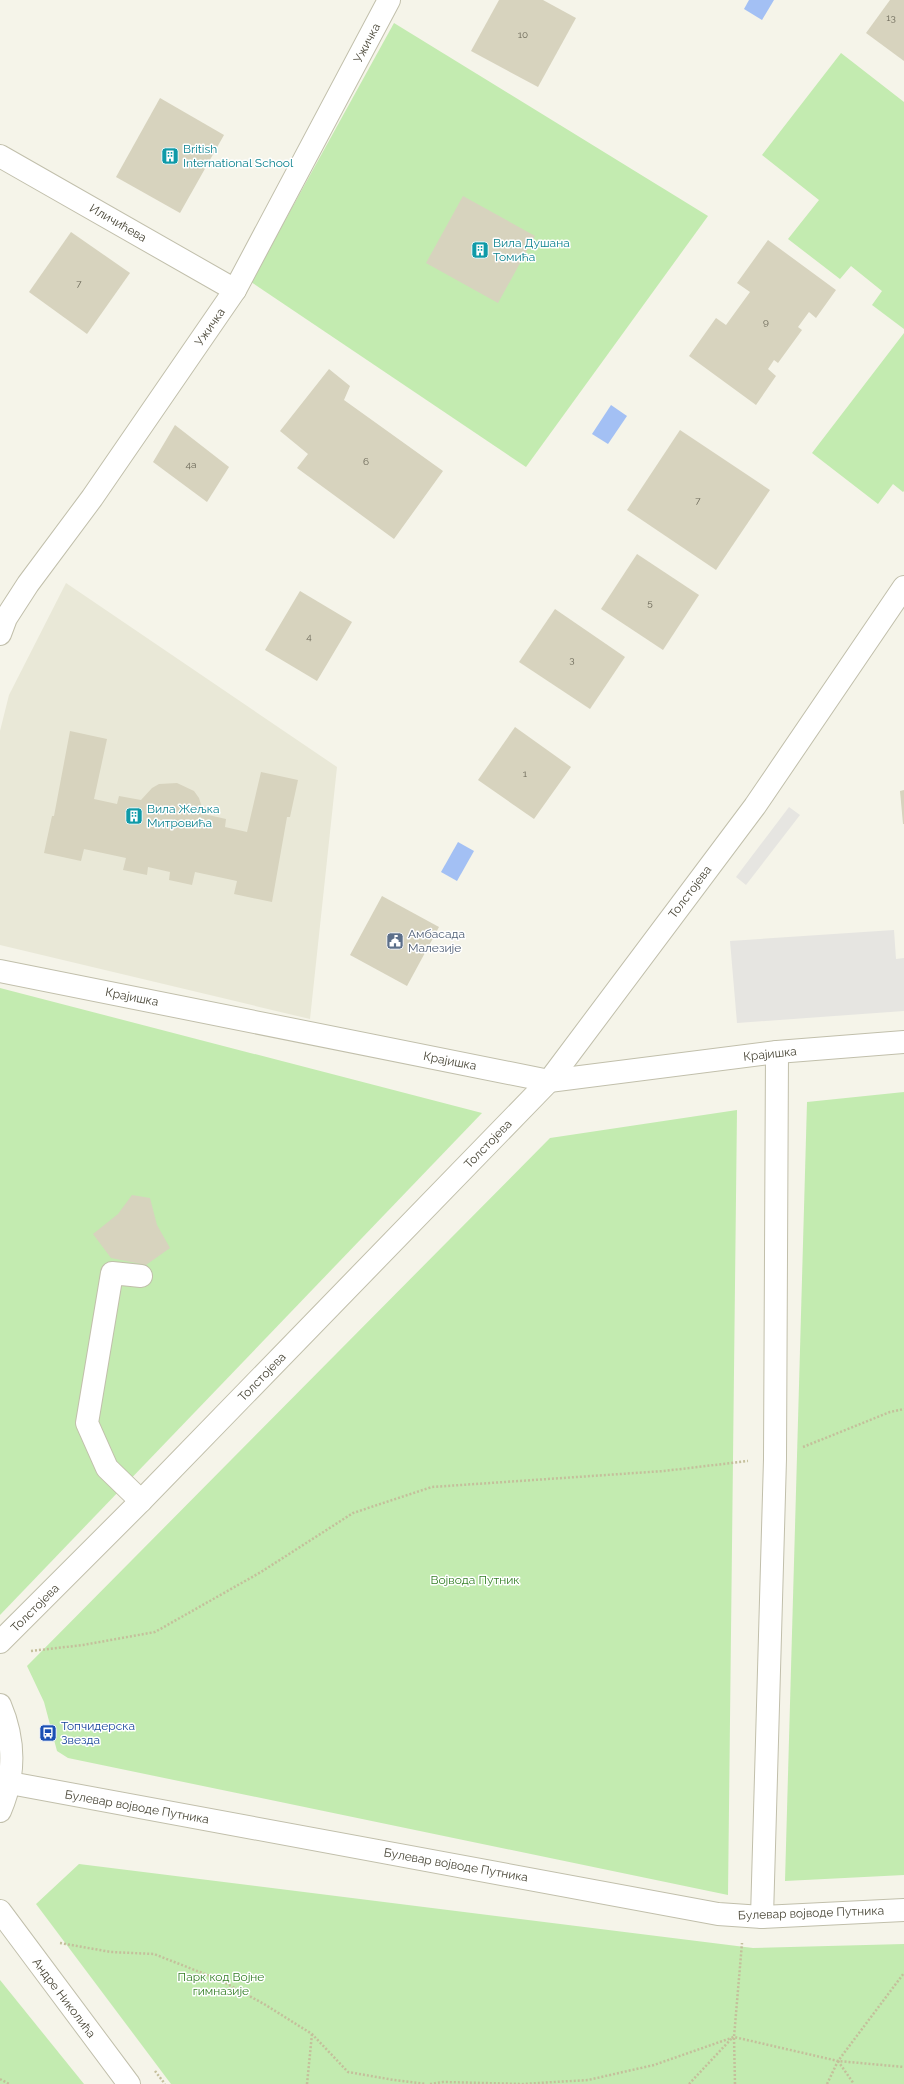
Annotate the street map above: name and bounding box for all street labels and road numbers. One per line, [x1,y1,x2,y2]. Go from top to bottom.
street label: Ужичка [351,21,383,65]
street label: Иличићева [87,201,149,245]
street label: Ужичка [192,305,228,349]
street label: Толстојева [666,863,714,921]
street label: Крајишка [104,985,160,1009]
street label: Крајишка [743,1044,797,1064]
street label: Крајишка [422,1049,478,1073]
street label: Толстојева [461,1117,515,1171]
street label: Толстојева [235,1350,289,1404]
street label: Толстојева [8,1581,62,1635]
street label: Булевар војводе Путника [64,1787,210,1827]
street label: Булевар војводе Путника [383,1845,529,1885]
street label: Булевар војводе Путника [738,1903,884,1923]
street label: Андре Николића [29,1955,99,2041]

